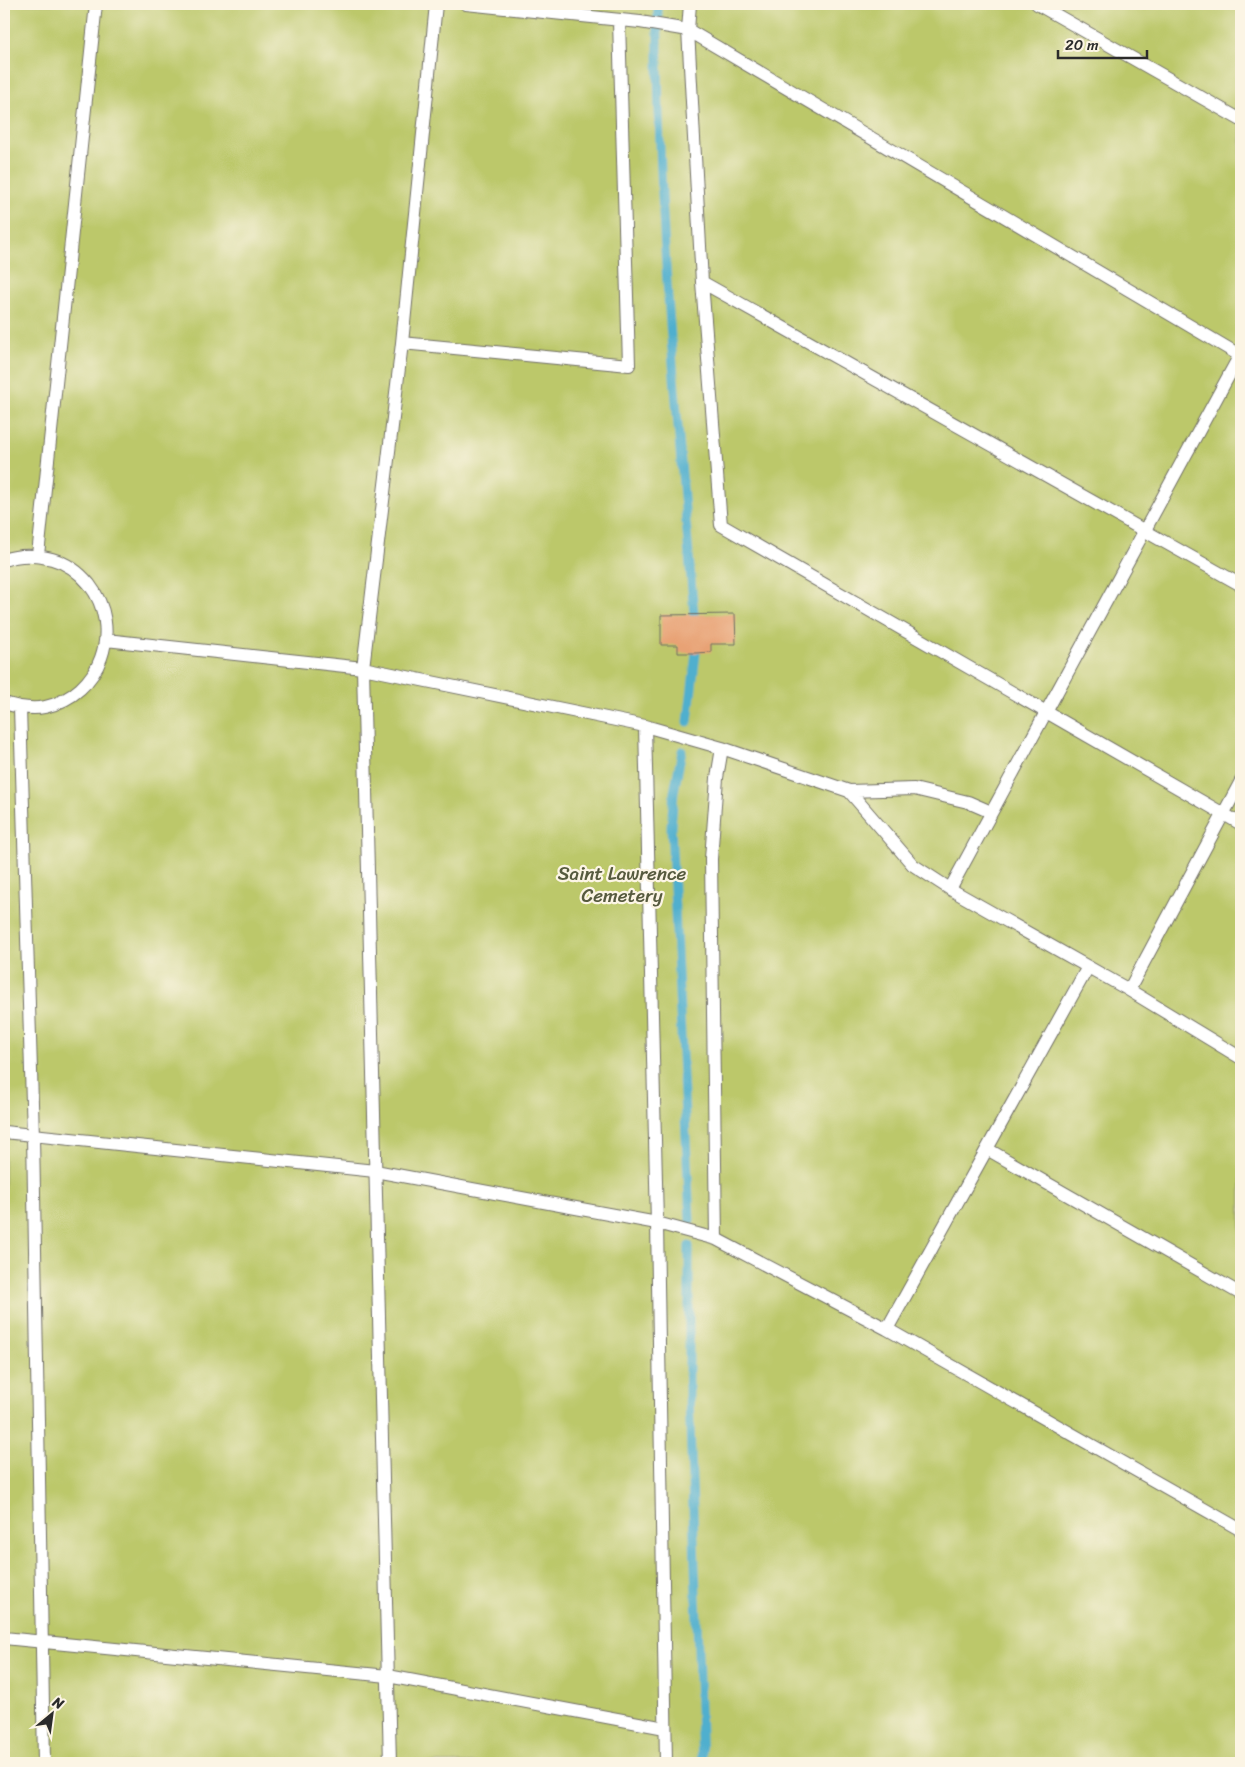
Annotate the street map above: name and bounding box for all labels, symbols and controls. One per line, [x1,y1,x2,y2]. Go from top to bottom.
scale bar [1058,28,1146,60]
text: 20 m [1065,32,1099,58]
park label: Saint Lawrence Cemetery [558,857,687,912]
text: N [47,1689,69,1716]
north arrow [28,1690,78,1740]

